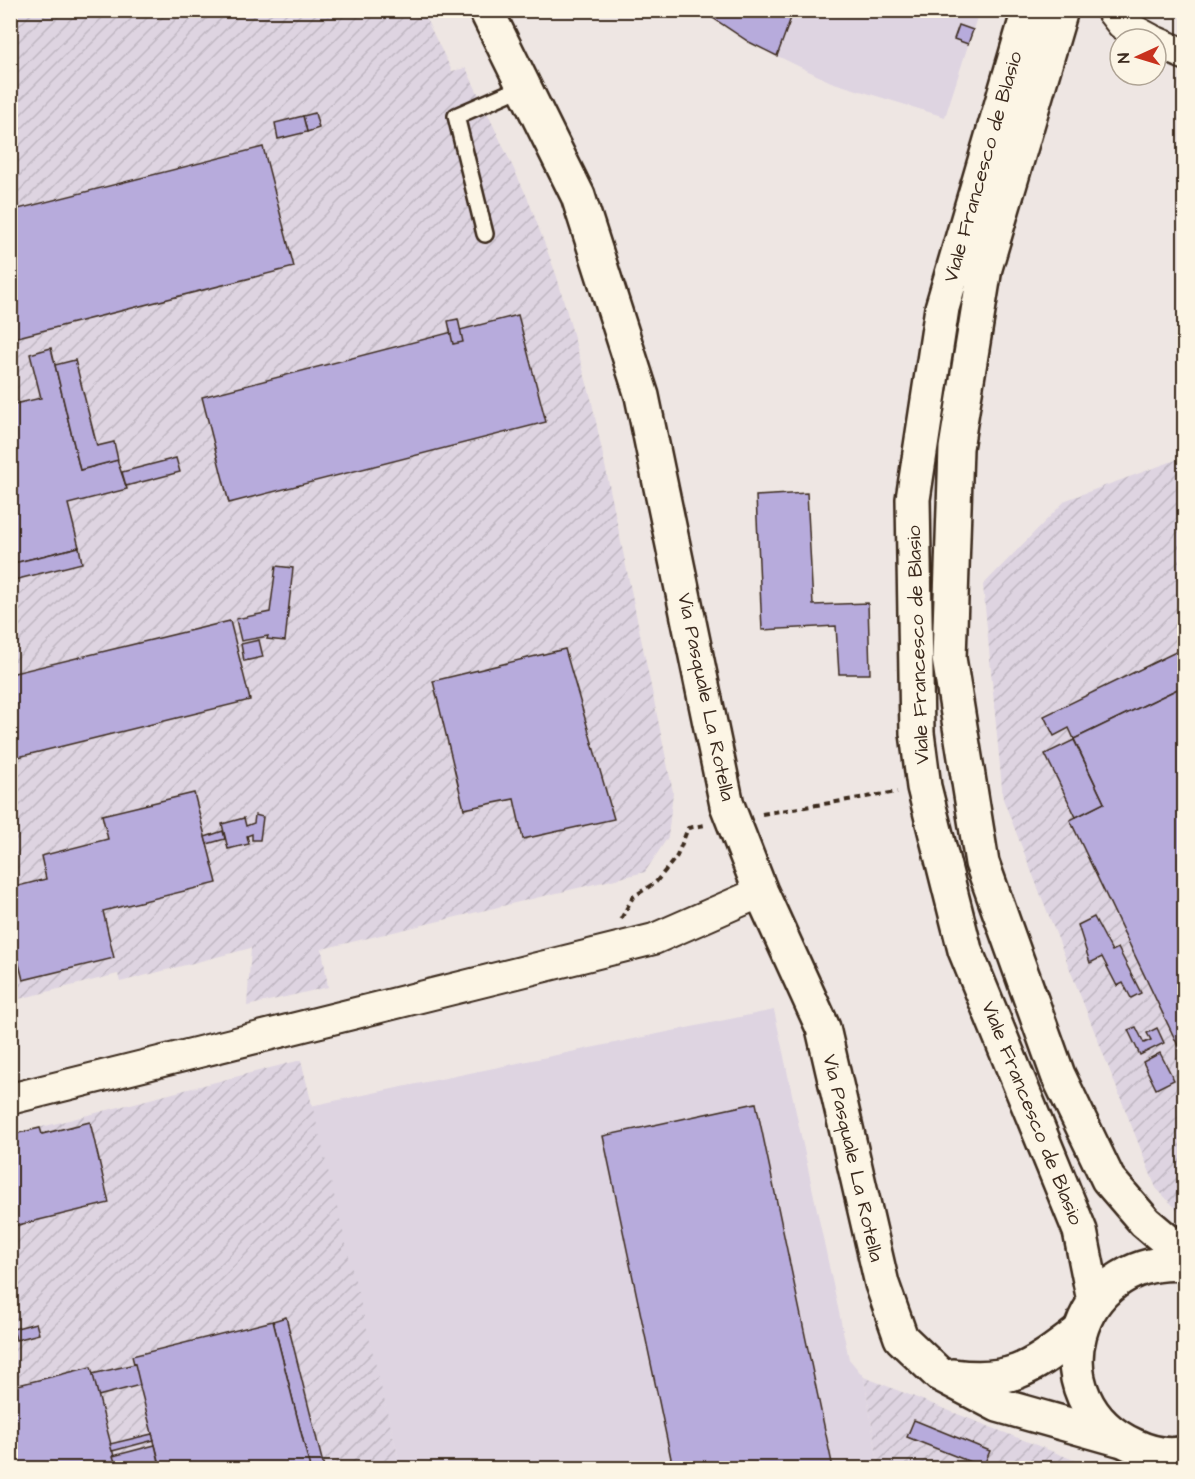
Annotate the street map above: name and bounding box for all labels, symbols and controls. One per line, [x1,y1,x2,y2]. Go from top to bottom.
north arrow [1108,27,1168,87]
street label: Viale Francesco de Blasio [937,48,1029,286]
text: N [1113,52,1135,64]
street label: Viale Francesco de Blasio [900,525,936,765]
street label: Via Pasquale La Rotella [670,590,742,804]
street label: Viale Francesco de Blasio [974,997,1090,1229]
street label: Via Pasquale La Rotella [815,1051,891,1265]

